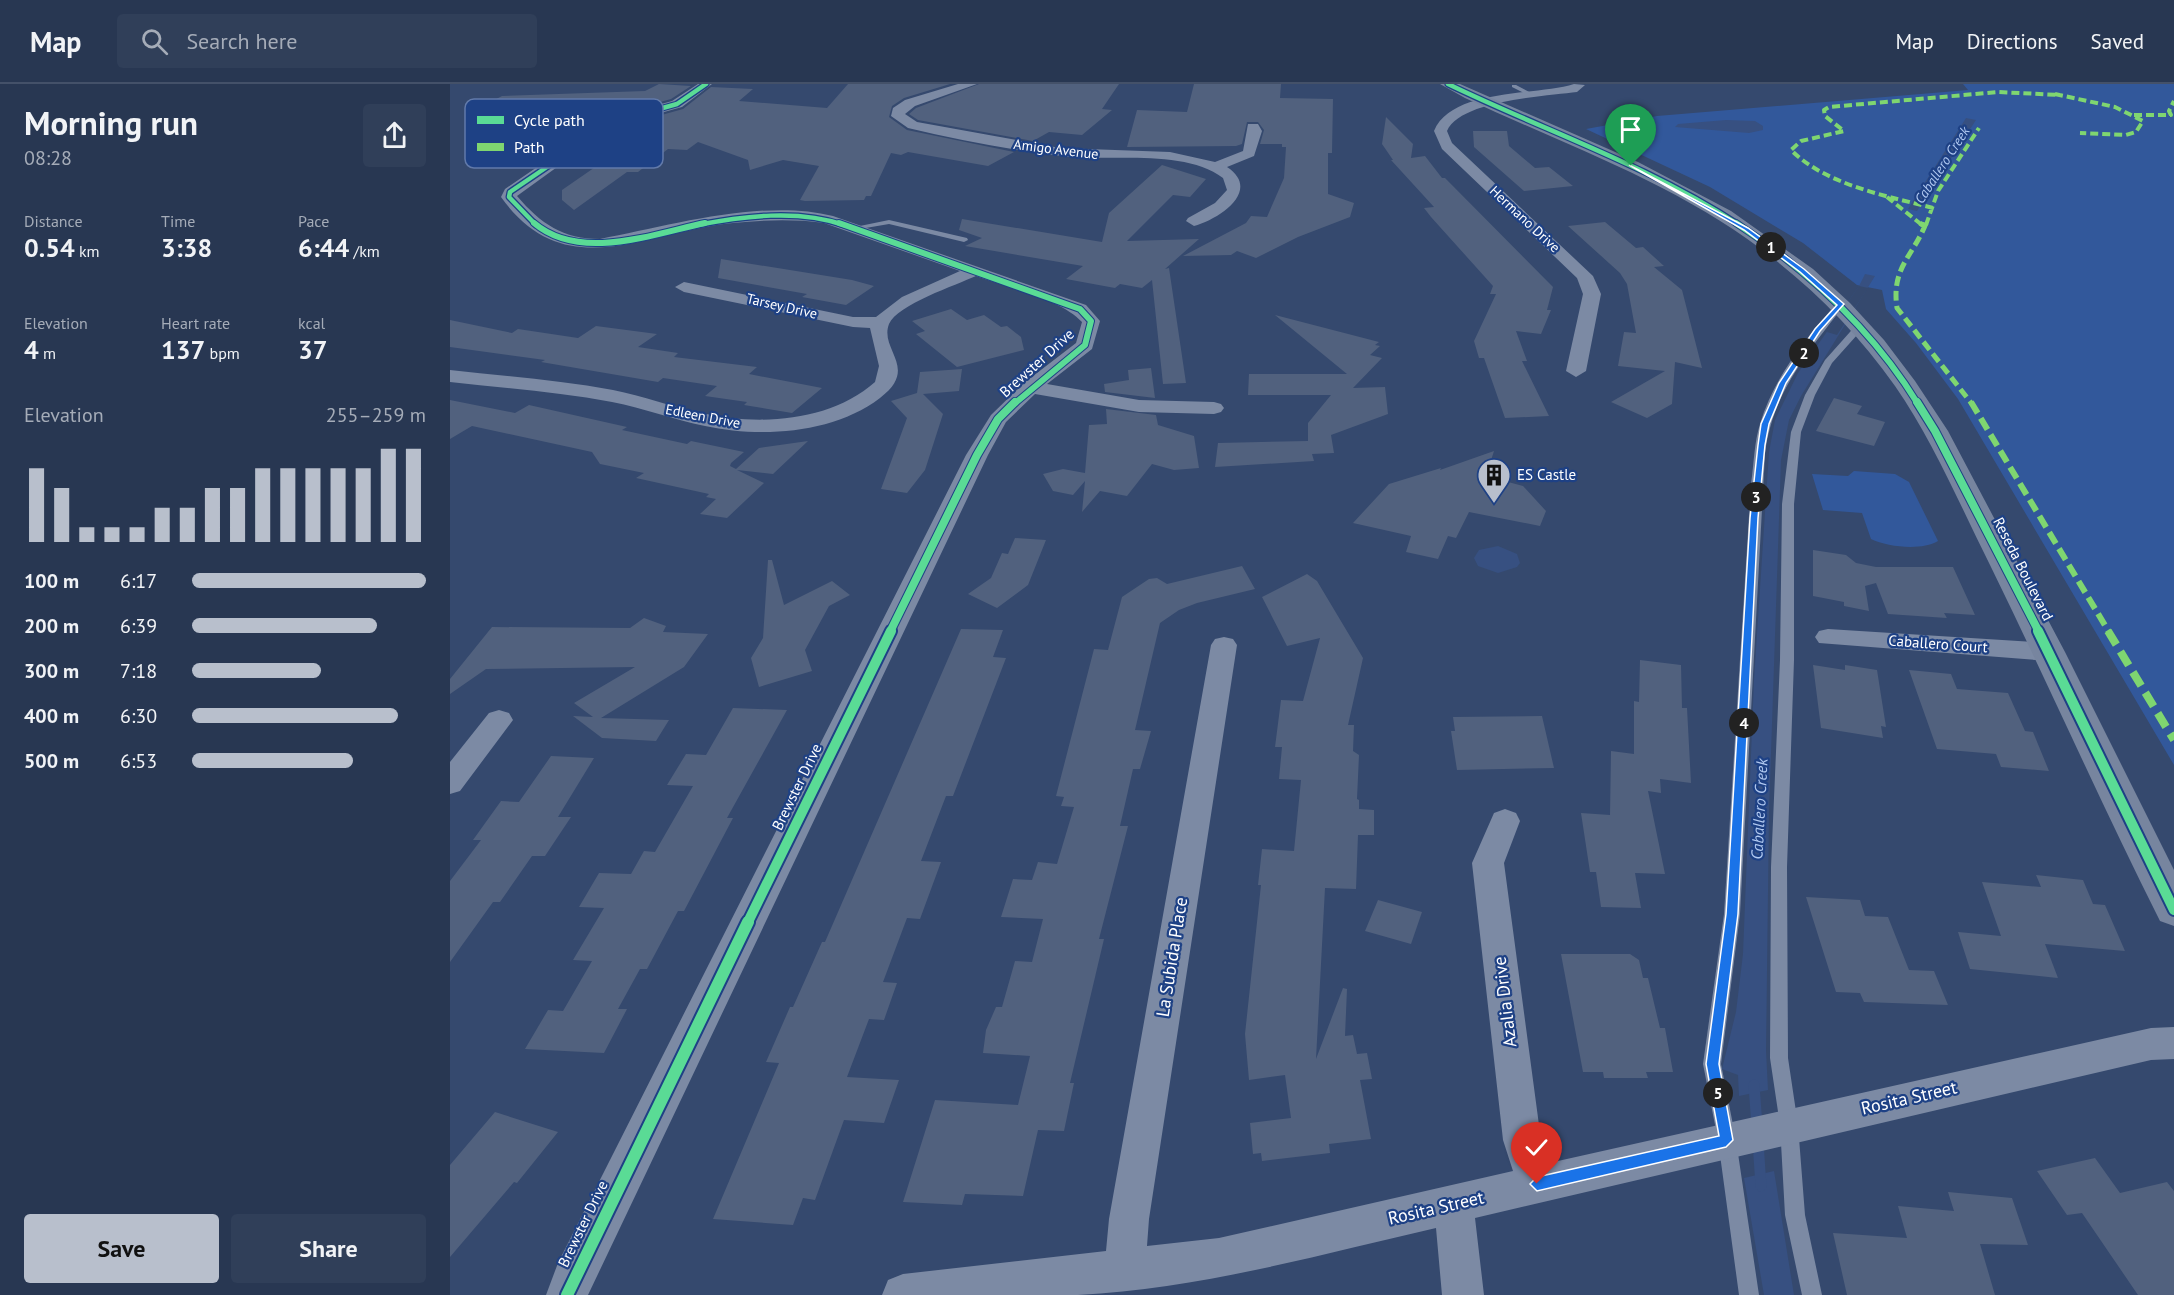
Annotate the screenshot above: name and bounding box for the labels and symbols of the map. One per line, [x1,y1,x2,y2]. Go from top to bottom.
legend [465,99,663,168]
pin [1605,104,1656,166]
text: Cycle path [514,110,585,130]
water label: Caballero Creek [1910,122,1974,207]
street label: Amigo Avenue [1013,135,1099,163]
text: Path [514,137,545,157]
street label: Hermano Drive [1486,182,1564,256]
pin: 1 [1756,232,1786,262]
street label: Tarsey Drive [745,289,819,323]
street label: Brewster Drive [995,324,1078,401]
pin: 2 [1789,338,1819,368]
street label: Edleen Drive [664,400,742,432]
building icon: ES Castle [1476,457,1512,504]
place label: ES Castle [1517,465,1576,484]
pin: 3 [1741,482,1771,512]
street label: Reseda Boulevard [1989,514,2058,624]
street label: Caballero Court [1888,631,1988,656]
pin: 4 [1729,708,1759,738]
street label: Brewster Drive [767,740,826,833]
water label: Caballero Creek [1746,757,1772,860]
street label: La Subida Place [1151,895,1192,1018]
street label: Azalia Drive [1488,955,1521,1049]
street label: Rosita Street [1859,1075,1959,1120]
pin: 5 [1703,1078,1733,1108]
pin [1511,1122,1562,1184]
street label: Brewster Drive [553,1177,612,1270]
street label: Rosita Street [1386,1185,1486,1230]

